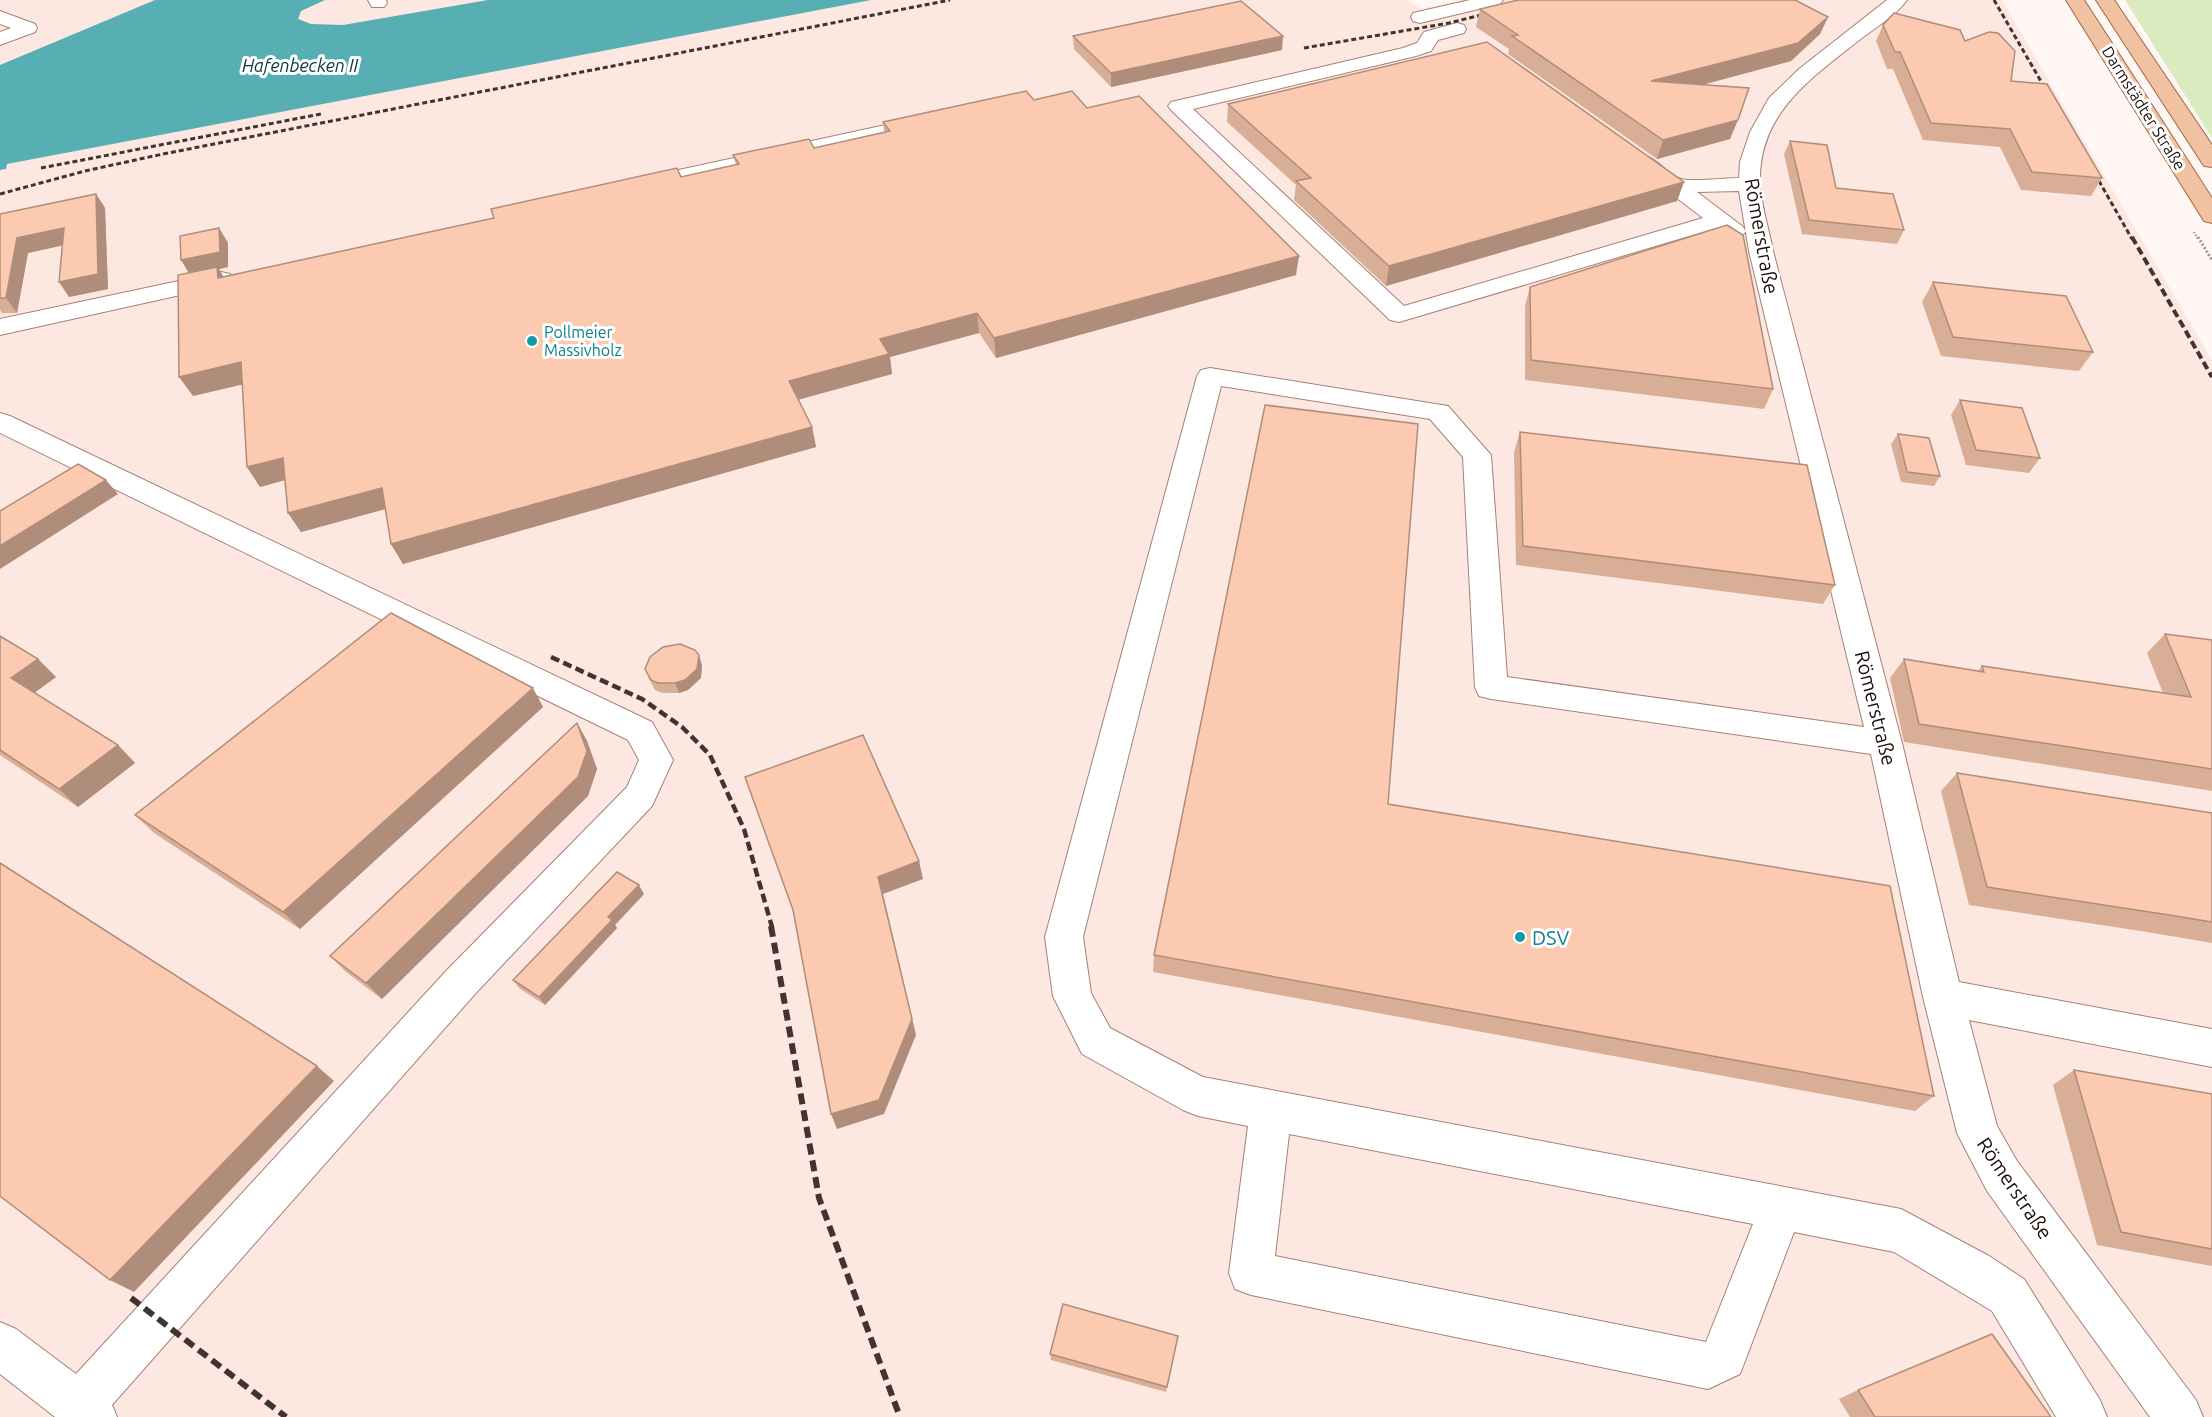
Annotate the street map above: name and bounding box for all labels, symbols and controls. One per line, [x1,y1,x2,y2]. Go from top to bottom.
street label: Darmstädter Straße [2099,43,2189,173]
water label: Hafenbecken II [242,55,359,76]
street label: Römerstraße [1740,176,1784,296]
place label: Pollmeier Massivholz [544,323,622,359]
marker: Pollmeier Massivholz [525,334,539,348]
street label: Römerstraße [1851,648,1901,768]
place label: DSV [1532,926,1570,949]
marker: DSV [1513,930,1527,944]
street label: Römerstraße [1973,1133,2057,1243]

